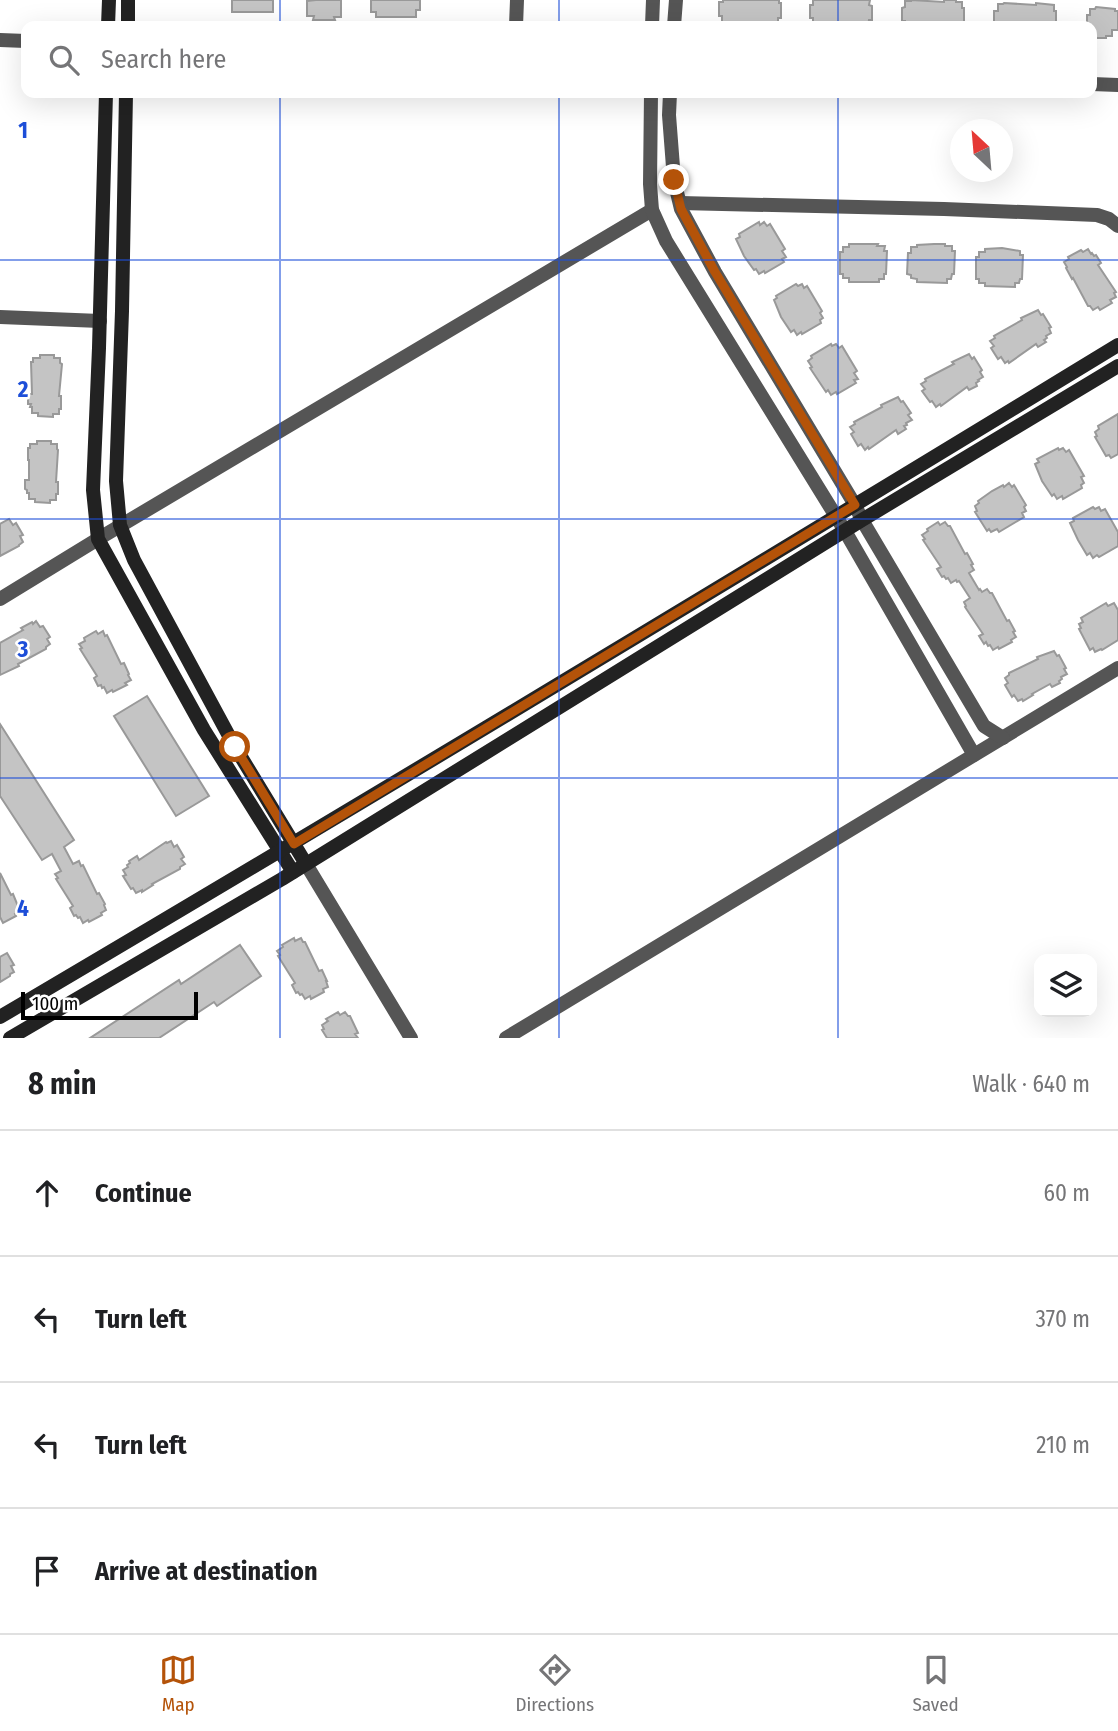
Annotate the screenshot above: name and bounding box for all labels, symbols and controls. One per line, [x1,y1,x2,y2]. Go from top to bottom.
search box [21,21,1097,98]
icon: search [45,41,83,79]
text: Search here [101,44,226,75]
text: 1 [18,116,28,144]
north arrow [950,119,1013,182]
route end [658,164,689,195]
text: 2 [17,375,29,403]
text: 3 [17,635,29,663]
route start [219,731,250,762]
text: 4 [17,894,29,922]
map controls [1034,954,1097,1017]
button: layers [1034,954,1097,1017]
scale bar [21,989,198,1021]
text: 100 m [32,992,78,1015]
text: 8 min [28,1066,96,1102]
text: Walk · 640 m [972,1070,1090,1098]
icon: ahead [28,1174,66,1212]
text: Continue [95,1178,192,1209]
text: 60 m [1044,1179,1090,1207]
icon: left [28,1300,66,1338]
text: Turn left [95,1304,187,1335]
text: 370 m [1036,1305,1090,1333]
icon: left [28,1426,66,1464]
text: Turn left [95,1430,187,1461]
text: 210 m [1036,1431,1090,1459]
icon: arrive [28,1552,66,1590]
text: Arrive at destination [95,1556,318,1587]
tab: Map [159,1651,197,1716]
tab: Directions [515,1651,594,1716]
tab: Saved [912,1651,959,1716]

